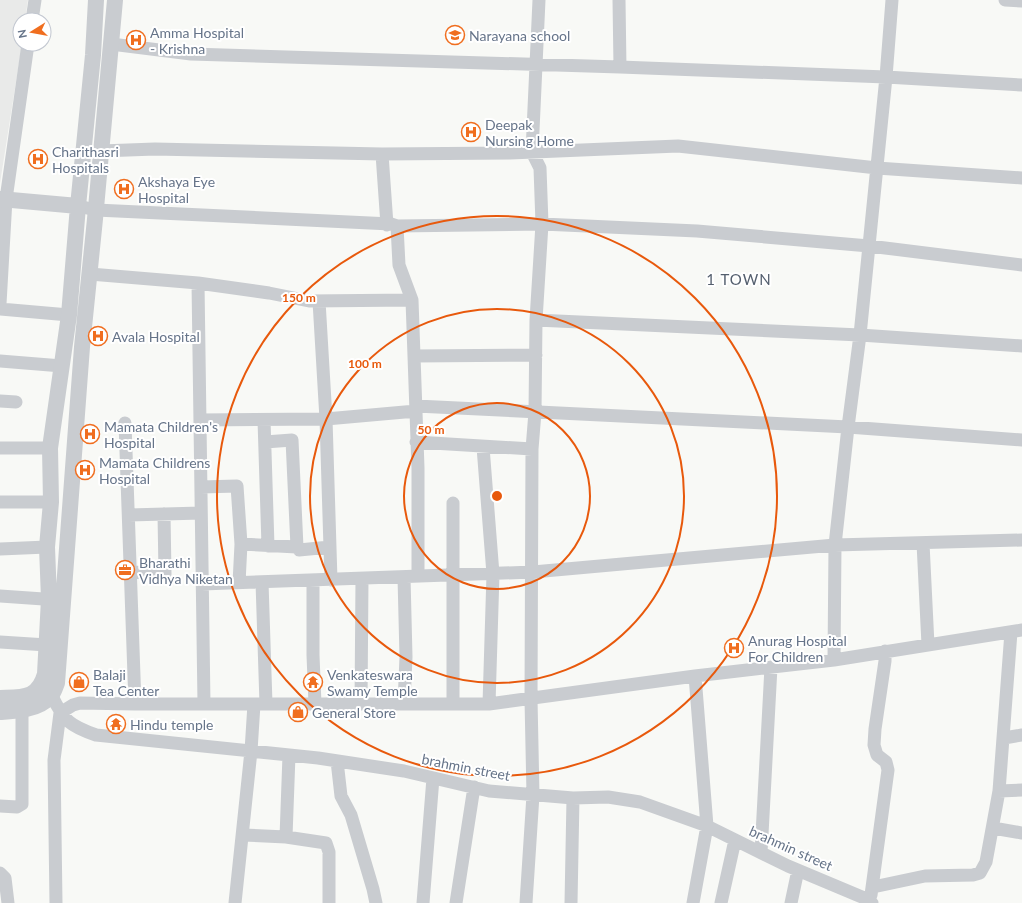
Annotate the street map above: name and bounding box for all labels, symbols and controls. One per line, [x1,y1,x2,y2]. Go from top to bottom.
north arrow [12,12,52,52]
place label: Amma Hospital - Krishna [150,24,244,57]
school or university icon: Narayana school [444,24,466,46]
place label: Narayana school [469,27,570,44]
text: N [15,29,29,39]
hospital icon: Amma Hospital - Krishna [125,29,147,51]
place label: Deepak Nursing Home [485,116,574,149]
hospital icon: Deepak Nursing Home [460,121,482,143]
place label: Charithasri Hospitals [52,143,119,176]
hospital icon: Charithasri Hospitals [27,148,49,170]
place label: Akshaya Eye Hospital [138,173,215,206]
hospital icon: Akshaya Eye Hospital [113,178,135,200]
district label: 1 TOWN [706,270,772,288]
text: 150 m [282,290,316,305]
hospital icon: Avala Hospital [87,325,109,347]
place label: Avala Hospital [112,328,200,345]
text: 100 m [348,356,382,371]
place label: Mamata Children's Hospital [104,418,218,451]
text: 50 m [418,422,444,437]
hospital icon: Mamata Children's Hospital [79,423,101,445]
place label: Mamata Childrens Hospital [99,454,210,487]
hospital icon: Mamata Childrens Hospital [74,459,96,481]
centre of rings [490,489,504,503]
place label: Bharathi Vidhya Niketan [139,554,233,587]
office icon: Bharathi Vidhya Niketan [114,559,136,581]
place label: Anurag Hospital For Children [748,632,847,665]
hospital icon: Anurag Hospital For Children [723,637,745,659]
place label: Balaji Tea Center [93,666,159,699]
place label: Venkateswara Swamy Temple [327,666,418,699]
shop icon: Balaji Tea Center [68,671,90,693]
temple icon: Venkateswara Swamy Temple [302,671,324,693]
shop icon: General Store [287,701,309,723]
place label: General Store [312,704,396,721]
temple icon: Hindu temple [105,713,127,735]
place label: Hindu temple [130,716,213,733]
street label: brahmin street [420,750,512,784]
street label: brahmin street [747,822,835,874]

